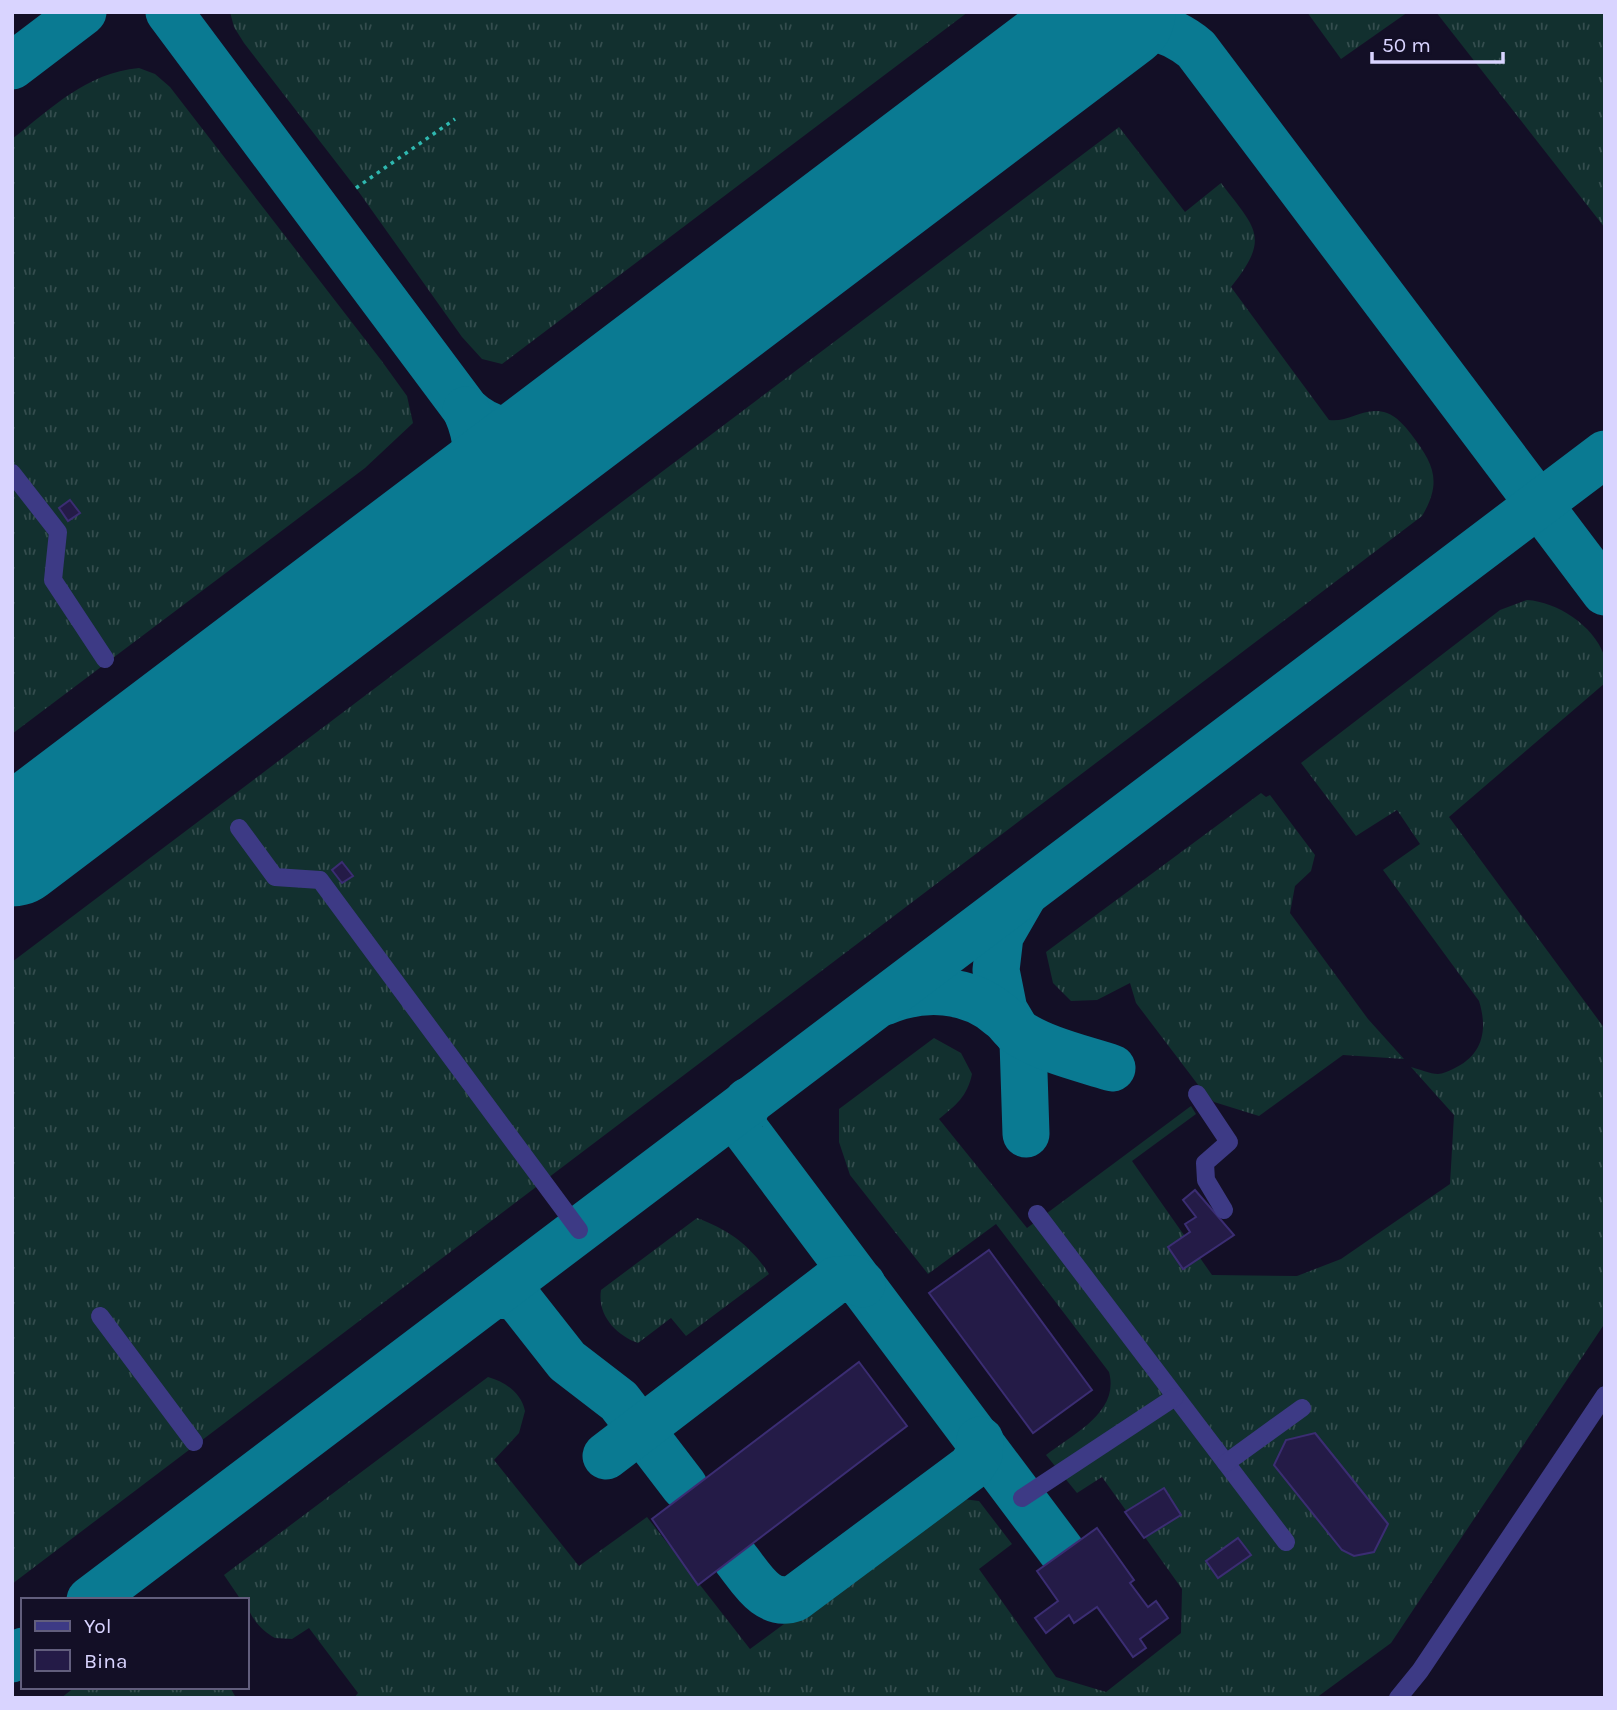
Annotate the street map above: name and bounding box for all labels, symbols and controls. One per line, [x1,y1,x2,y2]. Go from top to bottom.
scale bar [1372,21,1503,65]
text: 50 m [1382,33,1431,57]
legend [21,1598,248,1689]
text: Yol [84,1614,112,1638]
text: Bina [84,1649,128,1673]

